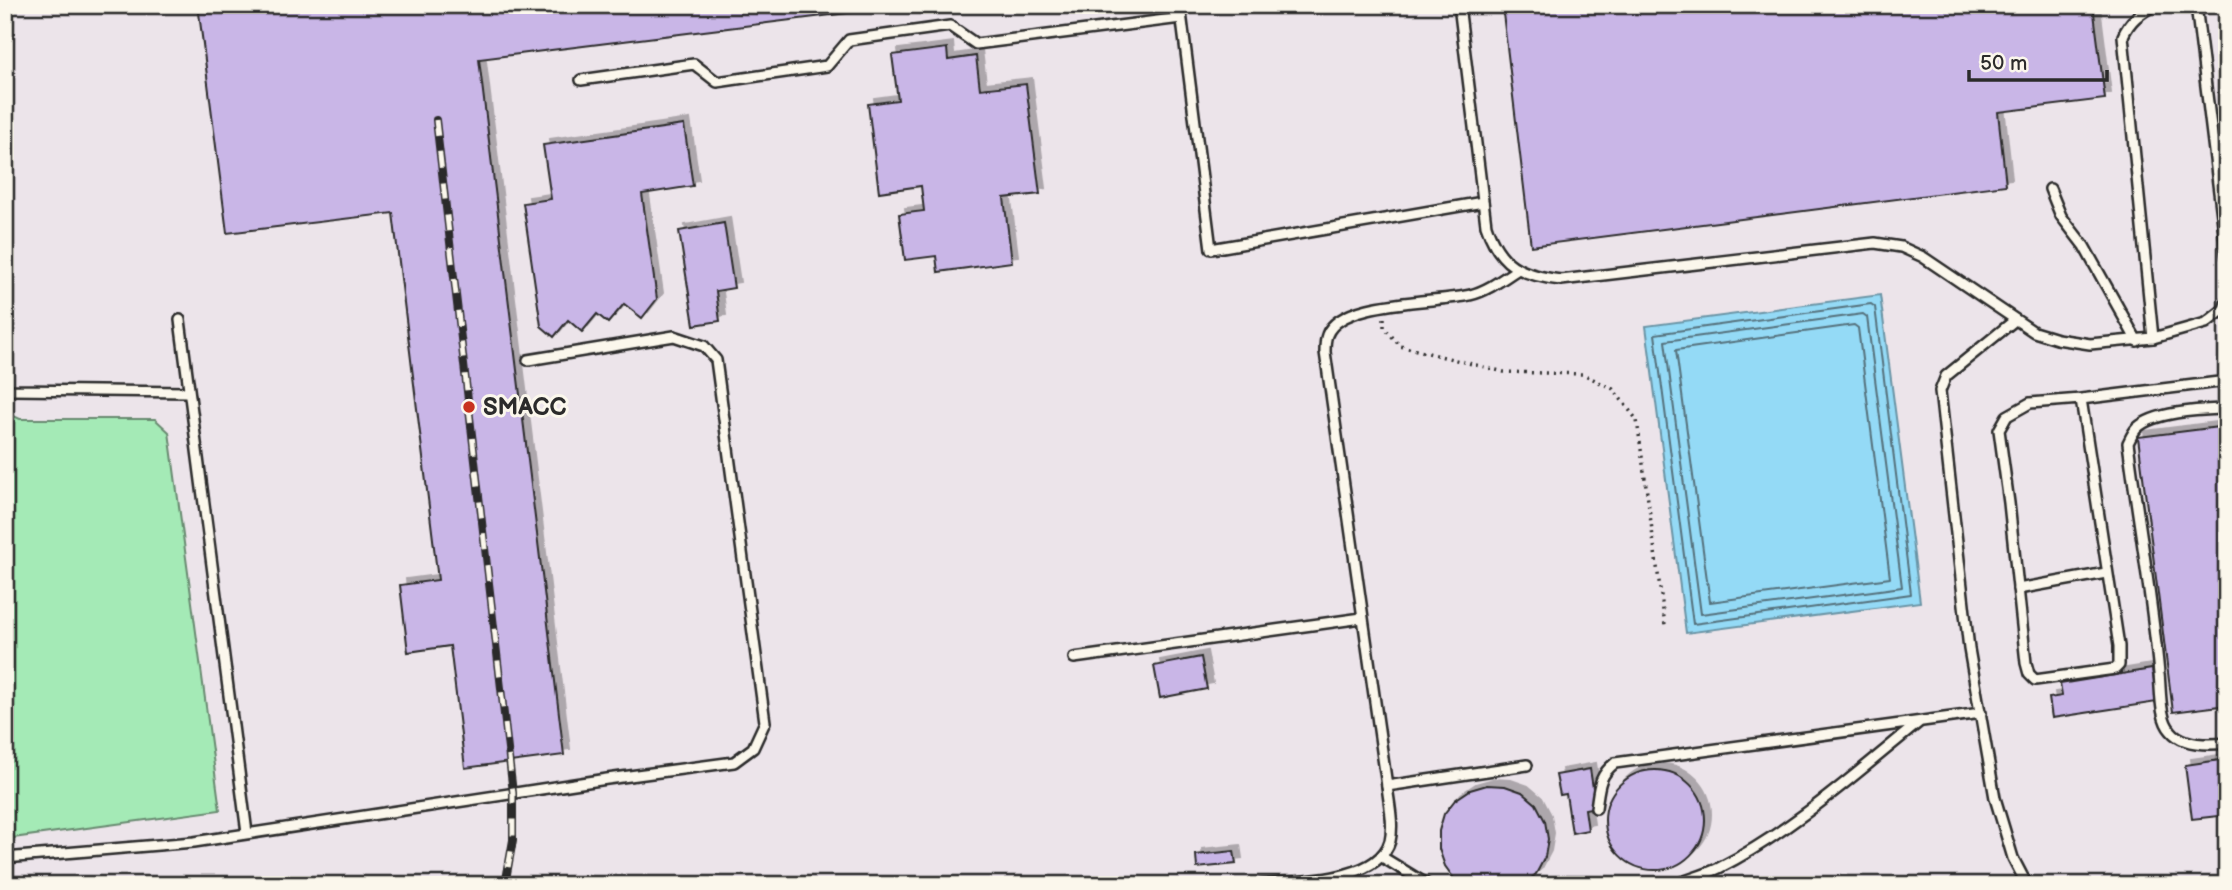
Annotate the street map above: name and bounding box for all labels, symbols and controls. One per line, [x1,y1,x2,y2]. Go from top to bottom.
scale bar [1969,38,2108,82]
text: 50 m [1980,51,2027,76]
place label: SMACC [483,393,567,422]
marker: SMACC [461,399,477,415]

